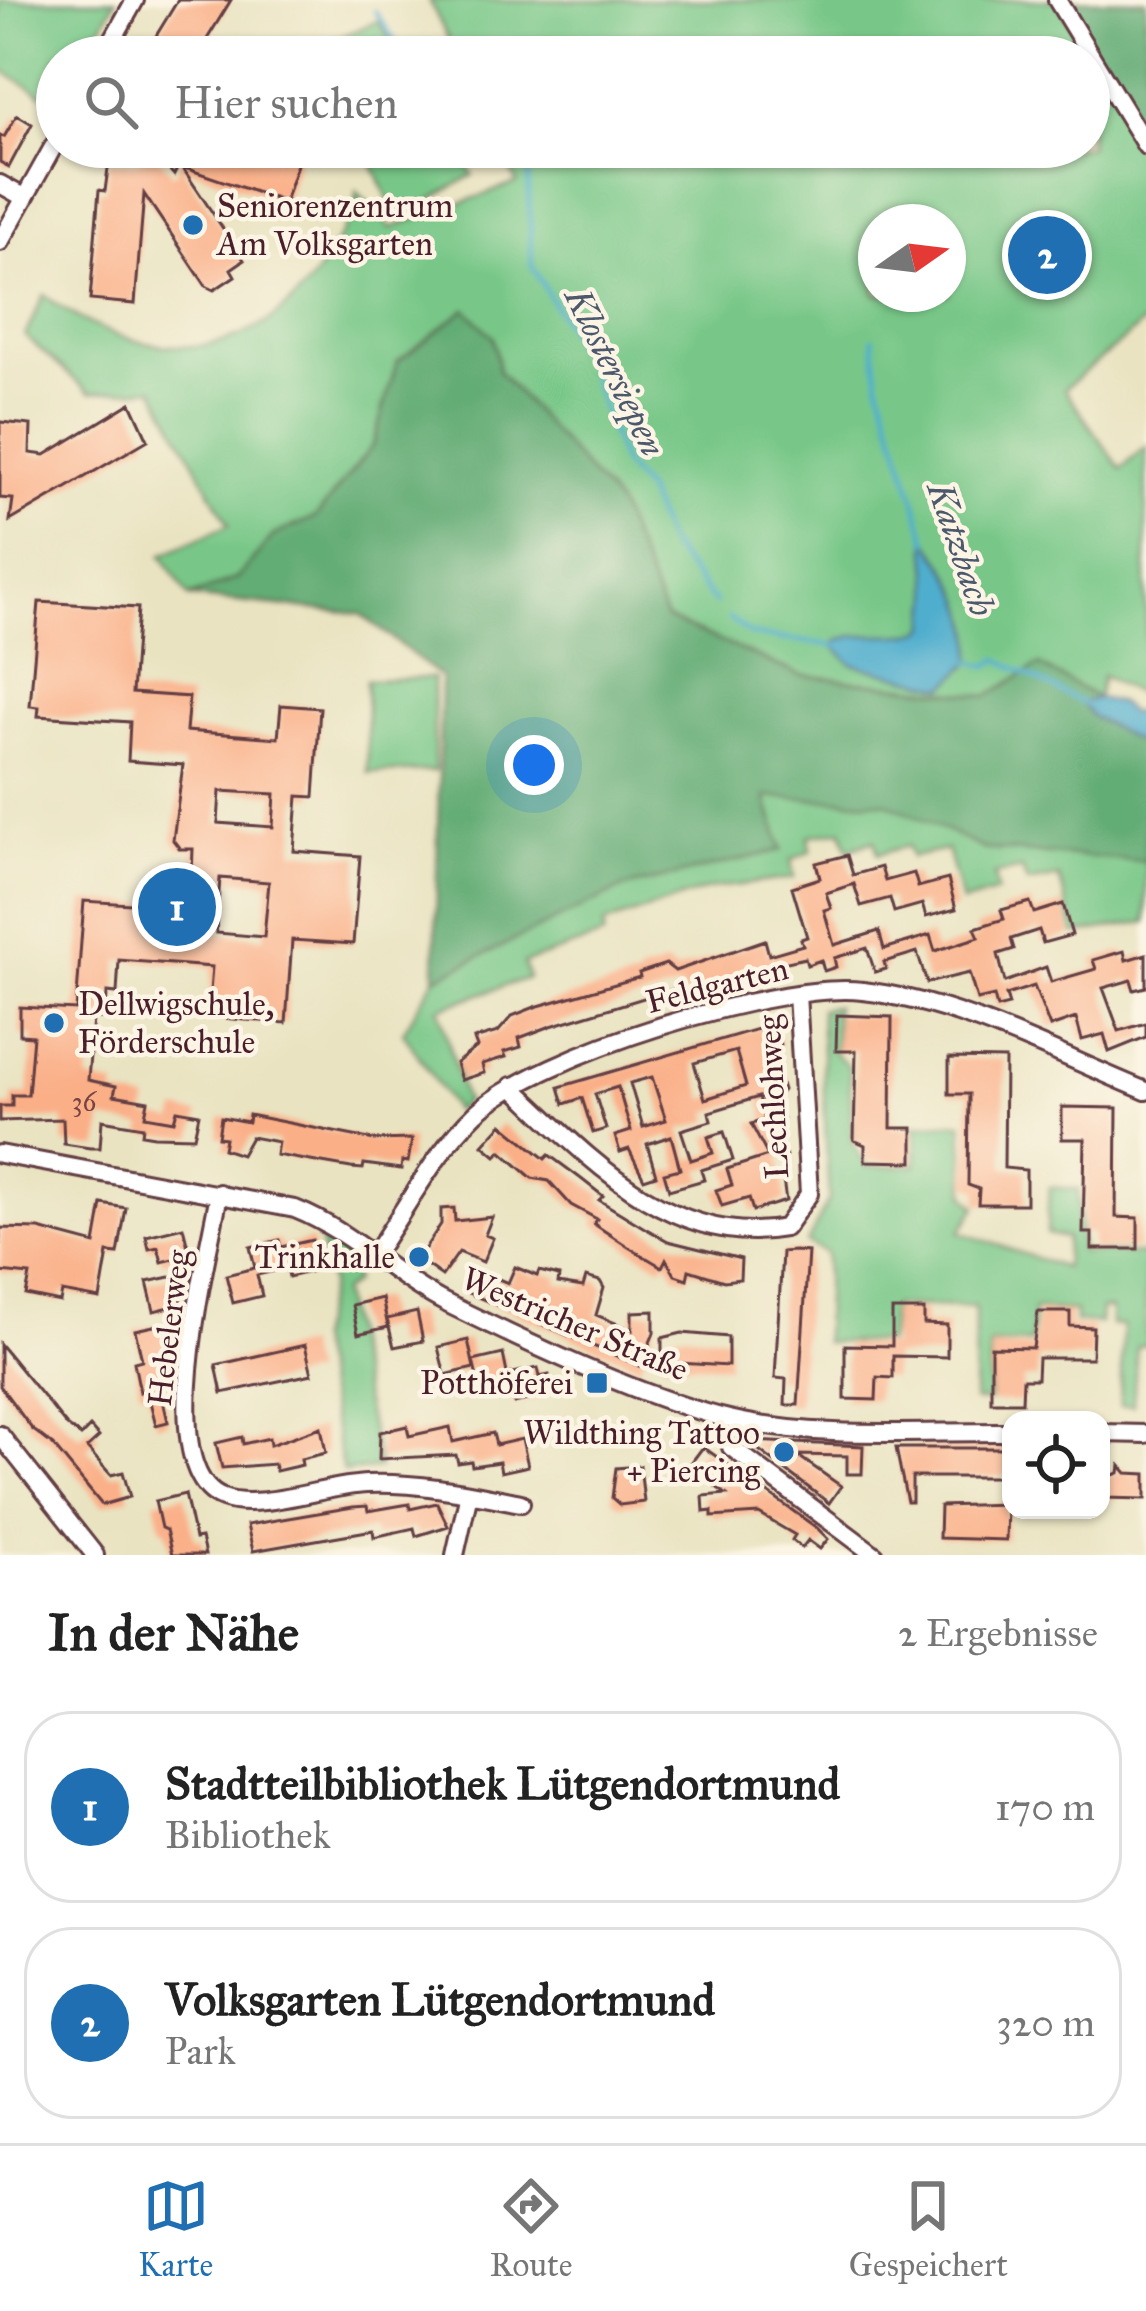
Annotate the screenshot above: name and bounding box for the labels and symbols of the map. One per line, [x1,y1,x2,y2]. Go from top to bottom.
place label: Seniorenzentrum Am Volksgarten [215,186,454,264]
north arrow [858,204,966,312]
pin: 2 [1008,210,1086,300]
marker: Seniorenzentrum Am Volksgarten [180,212,206,238]
water label: Klostersiepen [554,279,675,464]
water label: Katzbach [917,474,1004,622]
your location [504,735,564,795]
pin: 1 [138,862,216,952]
street label: Feldgarten [642,948,792,1022]
place label: Dellwigschule, Förderschule [78,984,274,1062]
marker: Dellwigschule, Förderschule [41,1010,67,1036]
street label: Lechlohweg [749,1013,797,1180]
house number: 36 [72,1085,97,1118]
place label: Trinkhalle [255,1237,395,1277]
marker: Trinkhalle [406,1244,432,1270]
street label: Hebelerweg [140,1247,199,1409]
street label: Westricher Straße [456,1258,694,1390]
place label: Potthöferei [420,1363,573,1403]
marker: Potthöferei [584,1370,610,1396]
place label: Wildthing Tattoo + Piercing [523,1413,761,1491]
marker: Wildthing Tattoo + Piercing [771,1439,797,1465]

